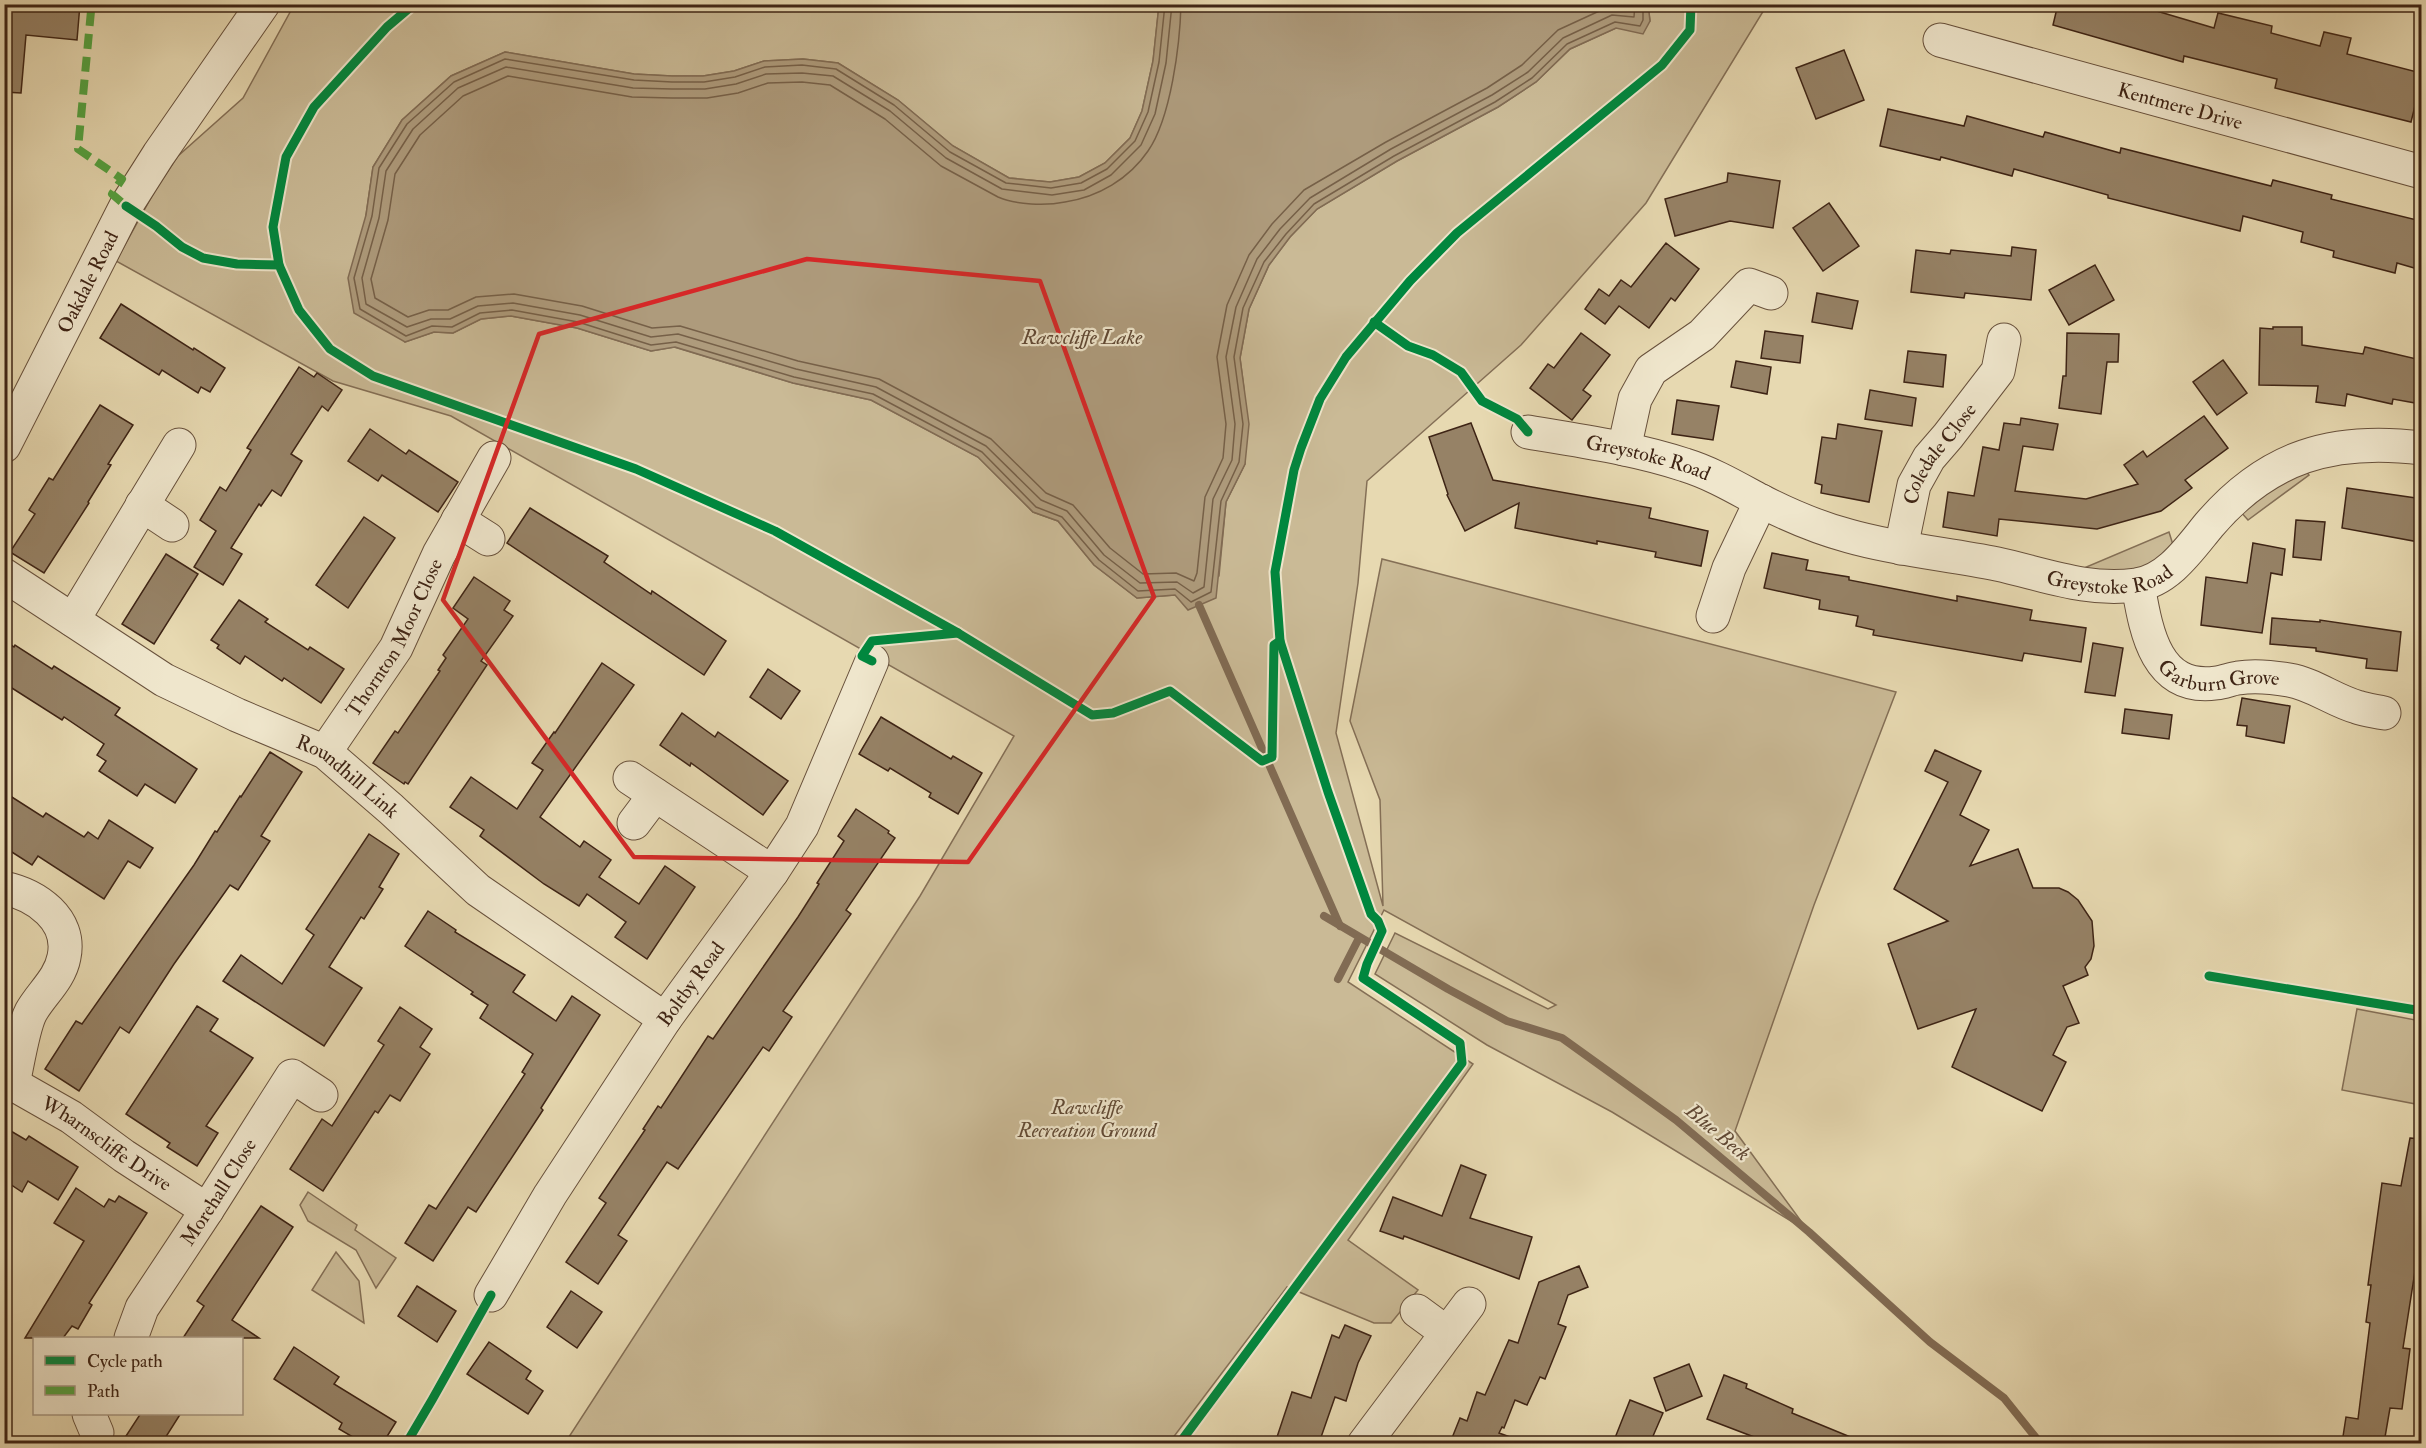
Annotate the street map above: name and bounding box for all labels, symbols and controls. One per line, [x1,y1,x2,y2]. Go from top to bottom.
street label: Kentmere Drive [2115,77,2245,135]
street label: Oakdale Road [51,227,124,337]
water label: Rawcliffe Lake [1021,324,1143,351]
street label: Coledale Close [1898,398,1982,507]
street label: Greystoke Road [1584,430,1714,486]
street label: Thornton Moor Close [341,555,448,722]
street label: Greystoke Road [2044,559,2178,600]
street label: Garburn Grove [2153,654,2281,697]
street label: Roundhill Link [292,729,405,824]
street label: Boltby Road [652,937,730,1031]
street label: Wharnscliffe Drive [36,1090,176,1197]
park label: Rawcliffe Recreation Ground [1017,1095,1158,1143]
water label: Blue Beck [1679,1097,1756,1167]
street label: Morehall Close [175,1134,262,1250]
legend [33,1337,243,1415]
text: Cycle path [87,1350,163,1373]
text: Path [87,1380,120,1403]

